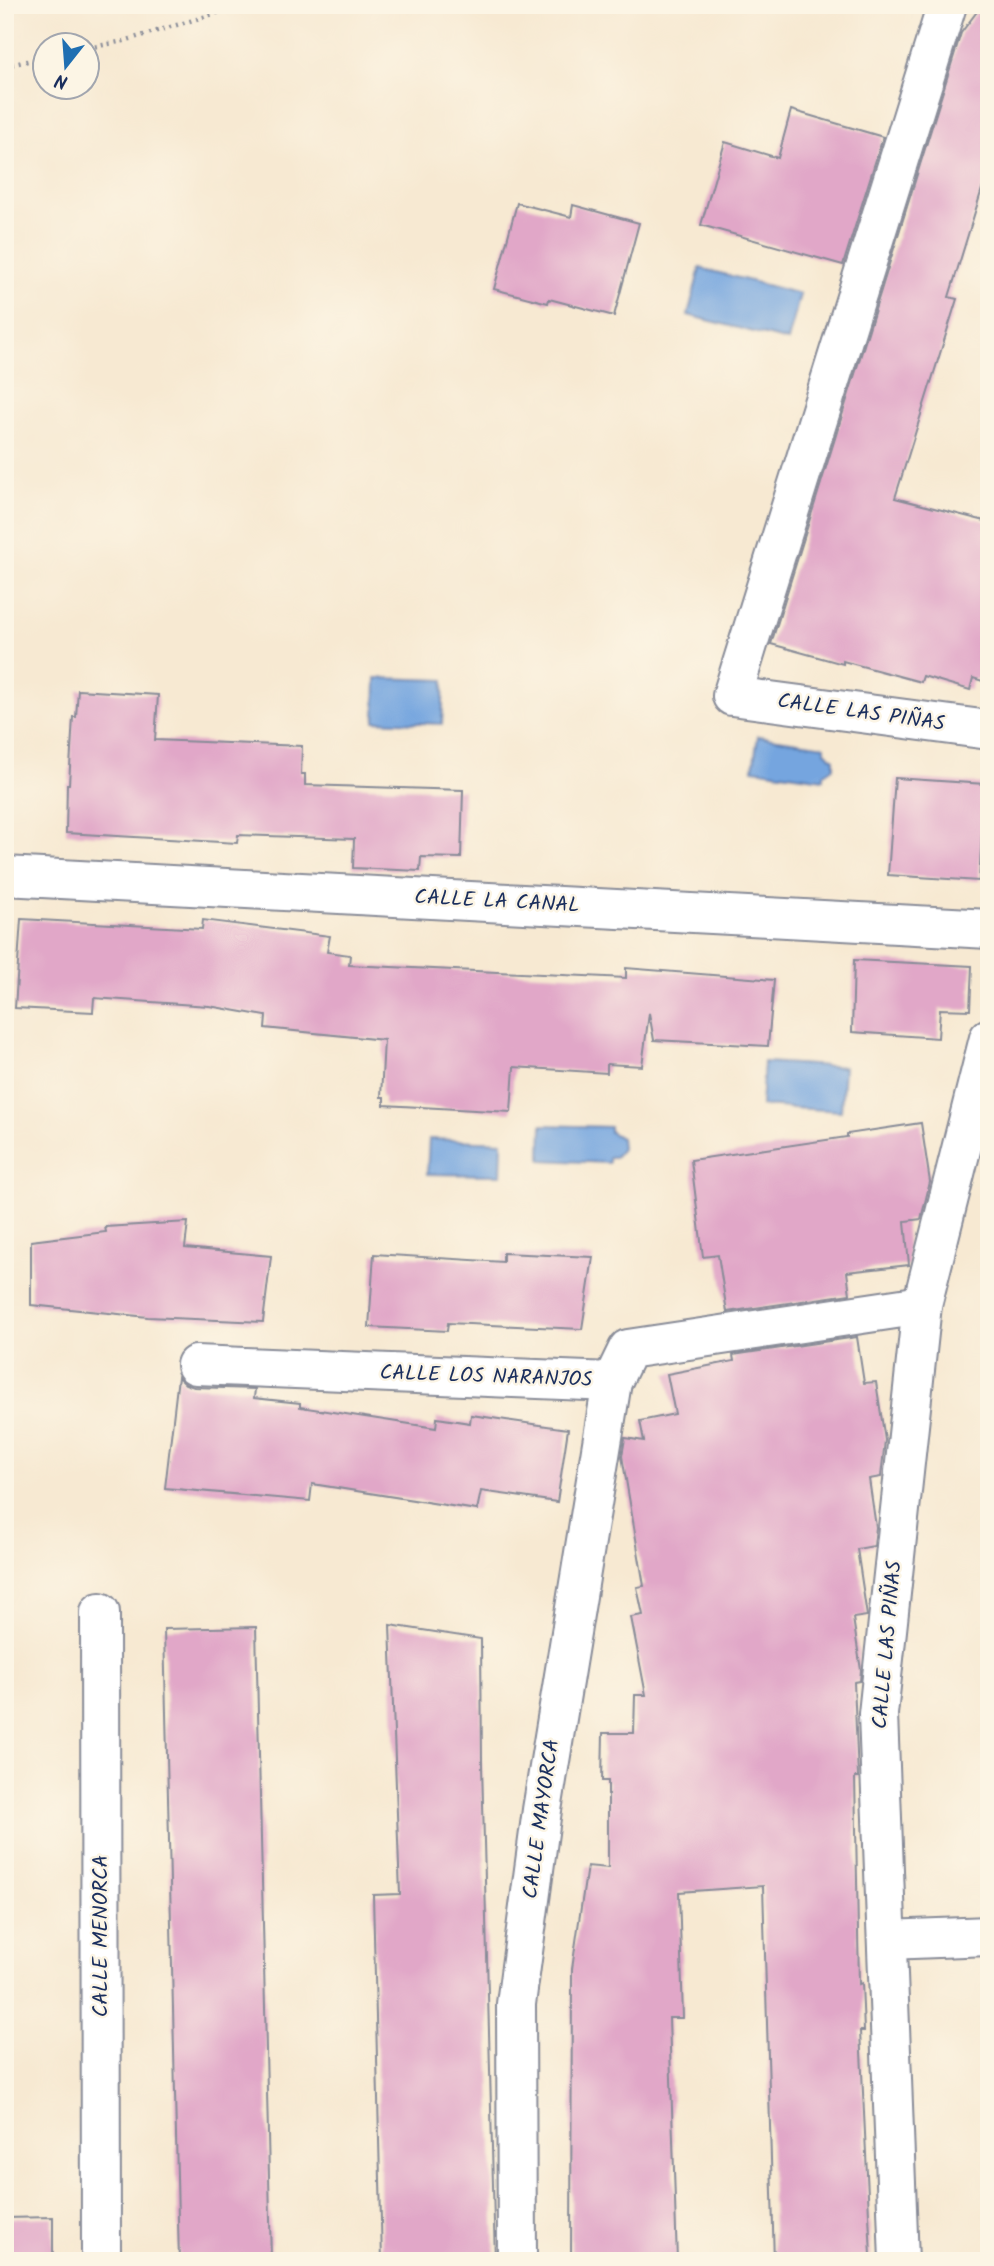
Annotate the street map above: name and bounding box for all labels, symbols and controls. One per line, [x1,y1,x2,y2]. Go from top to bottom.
north arrow [32,32,102,102]
text: N [51,64,72,96]
street label: CALLE LAS PIÑAS [775,685,947,741]
street label: CALLE LA CANAL [414,881,580,923]
street label: CALLE LOS NARANJOS [379,1357,593,1397]
street label: CALLE LAS PIÑAS [864,1559,912,1731]
street label: CALLE MAYORCA [514,1737,570,1901]
street label: CALLE MENORCA [85,1855,118,2017]

